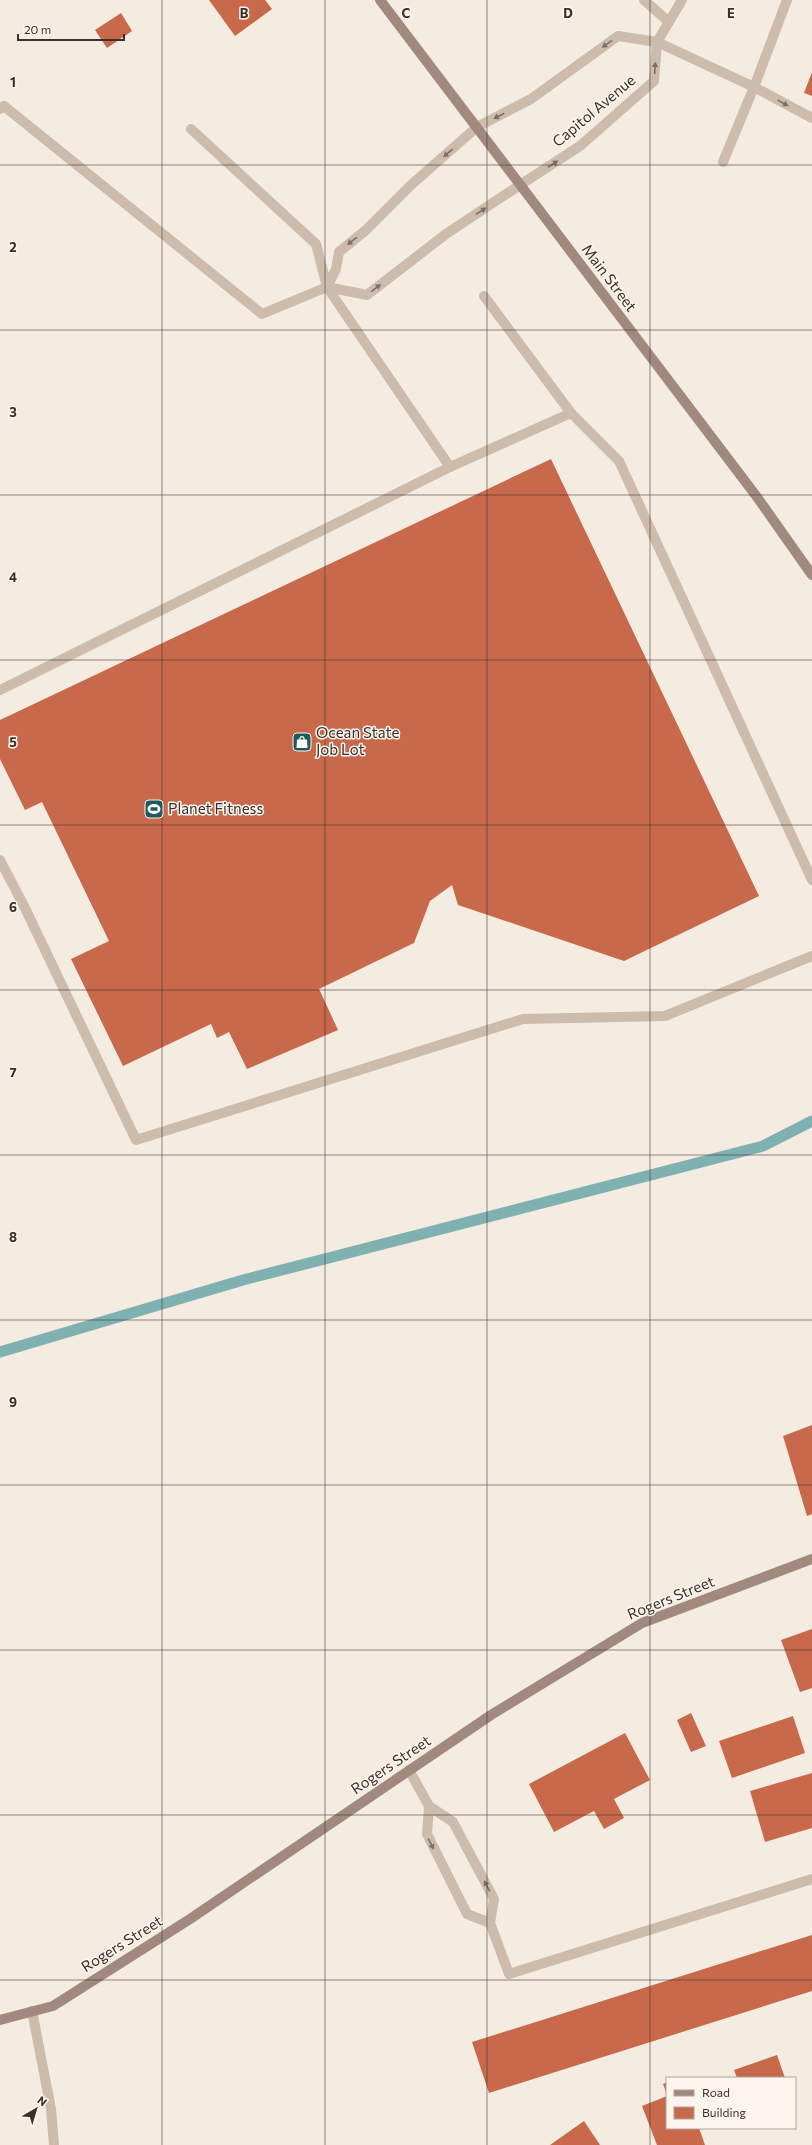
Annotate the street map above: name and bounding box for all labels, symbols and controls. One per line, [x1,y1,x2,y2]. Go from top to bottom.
text: B [240,5,249,21]
text: C [402,5,411,21]
text: D [563,5,573,21]
text: E [727,5,735,21]
scale bar [18,16,124,42]
text: 20 m [24,22,51,36]
one-way arrow [601,40,612,48]
one-way arrow [652,61,658,74]
street label: Capitol Avenue [548,70,638,150]
text: 1 [10,74,16,90]
one-way arrow [777,99,789,106]
one-way arrow [493,113,505,119]
one-way arrow [442,148,453,157]
one-way arrow [548,160,558,168]
one-way arrow [476,207,486,215]
one-way arrow [347,237,358,245]
text: 2 [9,239,17,255]
street label: Main Street [579,240,641,315]
one-way arrow [371,283,382,292]
text: 3 [9,404,17,420]
text: 4 [9,569,17,585]
place label: Ocean State Job Lot [316,723,400,758]
shop icon: Ocean State Job Lot [291,731,313,753]
text: 5 [9,734,17,750]
sports icon: Planet Fitness [143,798,165,820]
place label: Planet Fitness [168,799,263,817]
text: 6 [9,899,17,915]
text: 7 [9,1064,17,1080]
text: 8 [9,1229,17,1245]
text: 9 [9,1394,17,1410]
street label: Rogers Street [624,1571,717,1623]
street label: Rogers Street [347,1731,434,1797]
one-way arrow [428,1838,435,1850]
one-way arrow [484,1880,490,1892]
street label: Rogers Street [78,1911,165,1975]
legend [666,2077,796,2129]
text: Road [702,2085,730,2099]
north arrow [16,2089,56,2129]
text: N [35,2093,50,2108]
text: Building [702,2105,746,2119]

